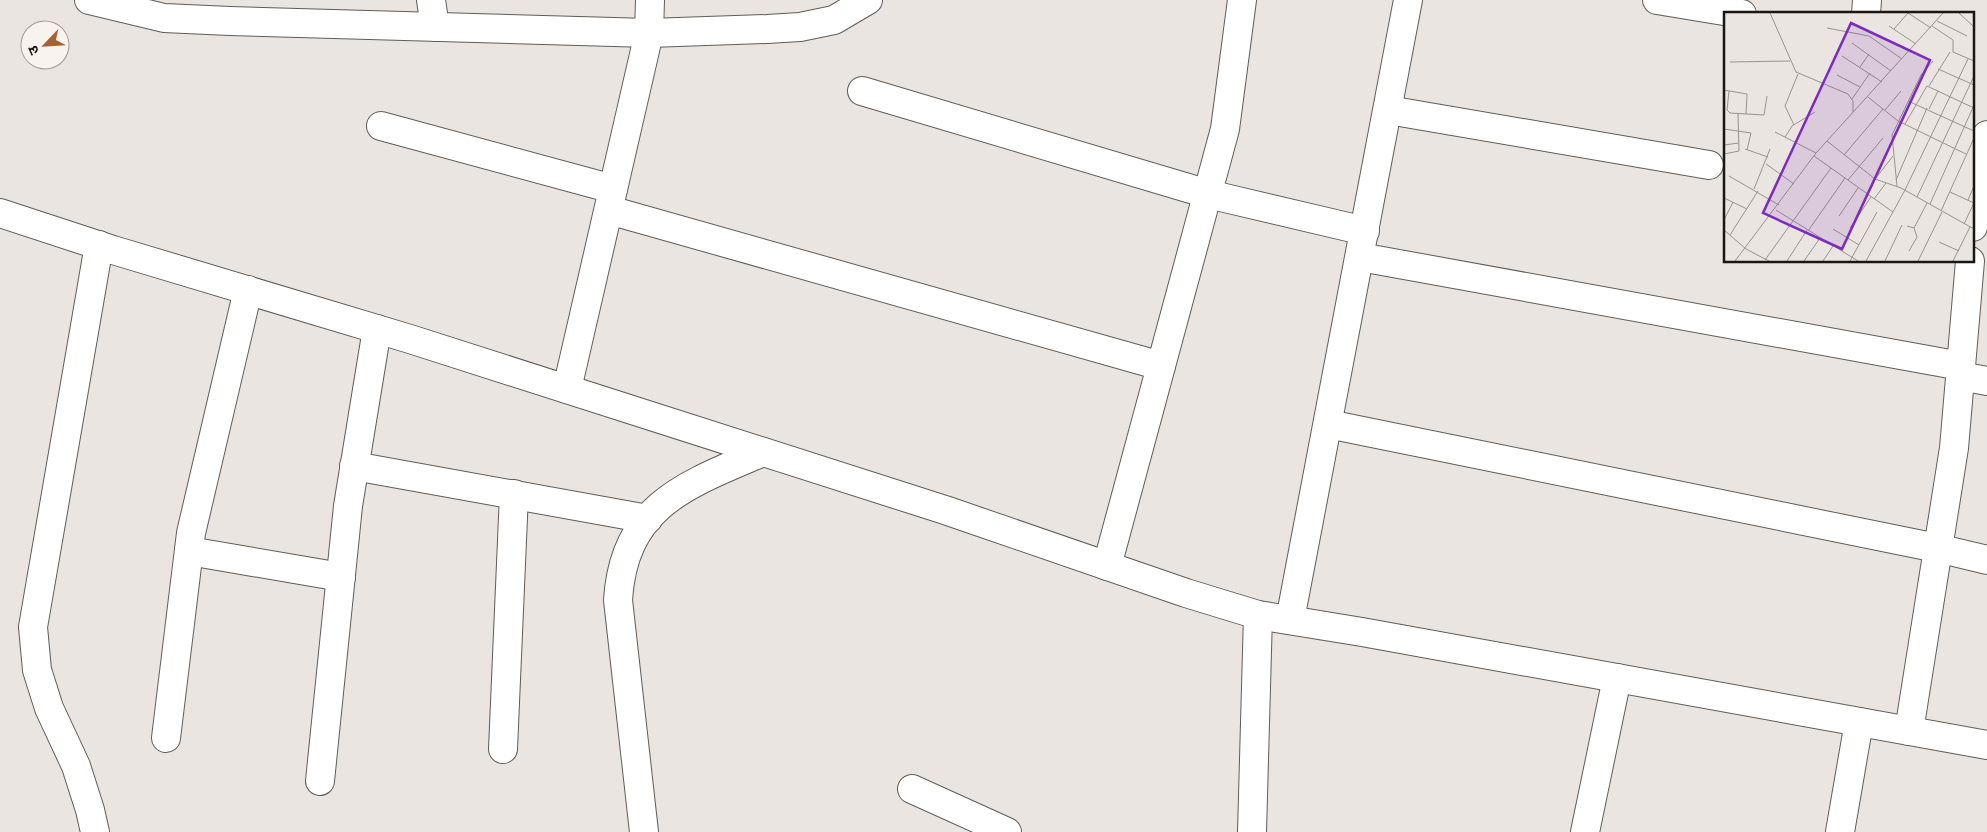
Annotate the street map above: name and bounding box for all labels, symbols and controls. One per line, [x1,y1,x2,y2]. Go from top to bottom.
inset map [1724,12,1974,262]
north arrow [20,20,70,70]
text: उ [21,42,44,59]

